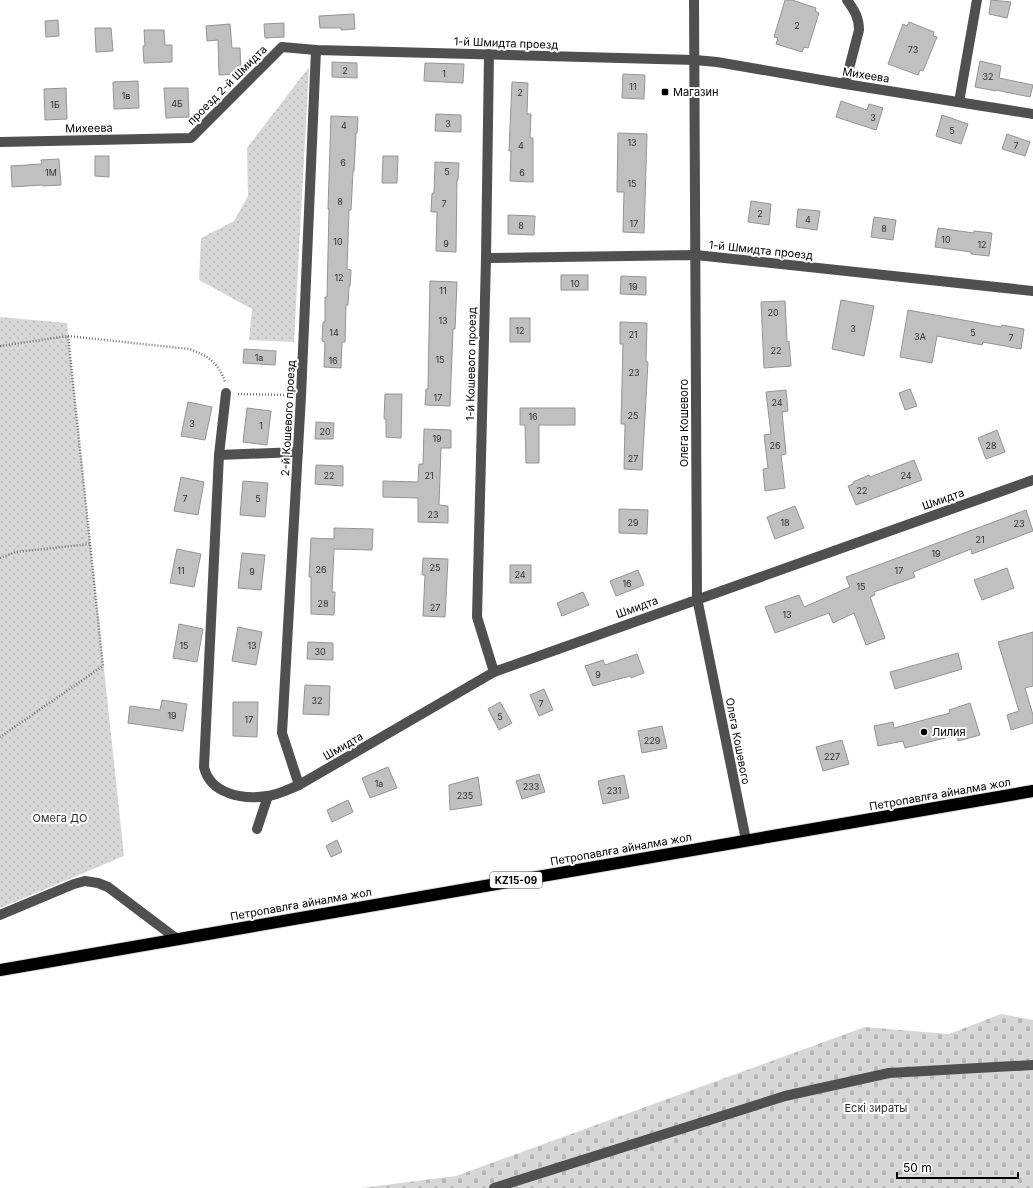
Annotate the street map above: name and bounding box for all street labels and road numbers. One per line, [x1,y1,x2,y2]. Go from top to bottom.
street label: 1-й Шмидта проезд [454,34,559,52]
street label: проезд 2-й Шмидта [184,42,270,128]
street label: Михеева [841,64,891,86]
street label: Михеева [65,121,113,135]
street label: 1-й Шмидта проезд [708,238,814,262]
street label: 1-й Кошевого проезд [463,307,479,421]
street label: 2-й Кошевого проезд [278,360,298,476]
street label: Олега Кошевого [677,378,691,467]
street label: Шмидта [920,485,966,513]
street label: Шмидта [614,593,660,621]
street label: Олега Кошевого [723,696,753,786]
street label: Шмидта [321,729,365,763]
street label: Петропавлға айналма жол [868,775,1012,813]
street label: Петропавлға айналма жол [549,830,693,868]
road number: KZ15-09 [490,872,542,888]
street label: Петропавлға айналма жол [229,885,373,923]

